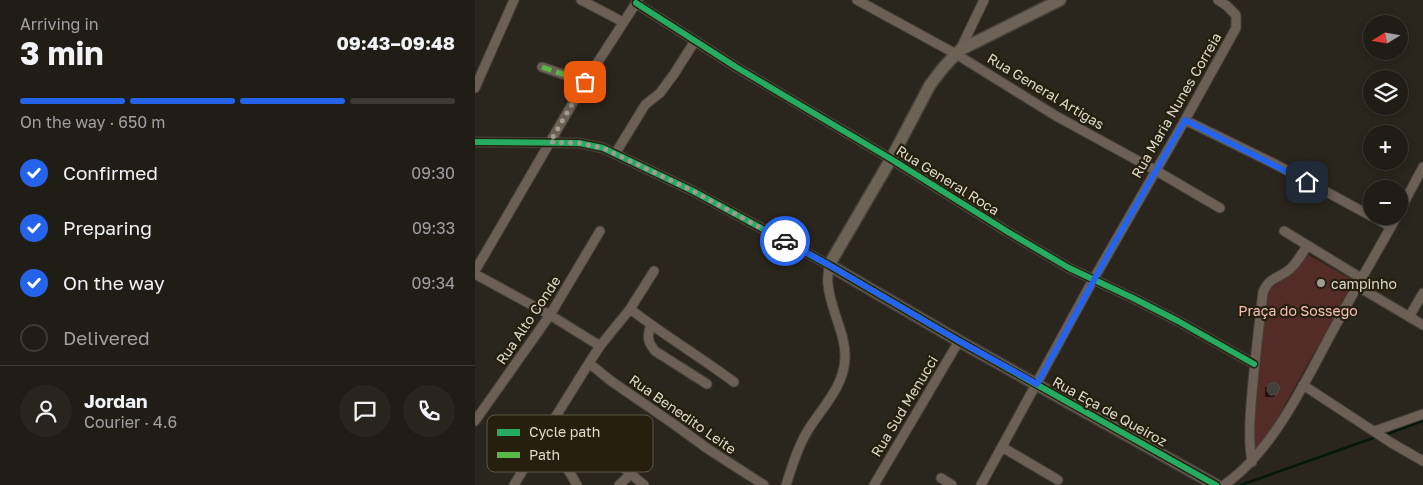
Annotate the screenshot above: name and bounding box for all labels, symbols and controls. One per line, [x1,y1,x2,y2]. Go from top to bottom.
text: Arriving in [20,14,99,34]
north arrow [1363,15,1407,60]
map controls [1363,15,1408,225]
street label: Rua Maria Nunes Correia [1127,29,1225,181]
text: 09:43–09:48 [336,31,455,54]
text: 3 min [20,34,104,72]
street label: Rua General Artigas [984,49,1108,133]
pin [564,61,606,103]
icon: bag [571,68,599,96]
button: layers [1363,70,1408,115]
text: On the way · 650 m [20,112,165,132]
button: + [1363,125,1408,170]
street label: Rua General Roca [893,141,1003,219]
icon: check [20,159,48,187]
text: Confirmed [63,161,158,184]
pin [1286,161,1328,203]
text: 09:30 [411,163,455,183]
icon: home [1293,168,1321,196]
button: − [1363,180,1408,225]
icon: check [20,214,48,242]
text: Preparing [63,216,152,239]
courier [760,216,810,266]
text: 09:33 [412,218,455,238]
icon: car [771,227,799,255]
icon: check [20,269,48,297]
text: On the way [63,271,165,294]
street label: Rua Alto Conde [492,272,564,368]
text: 09:34 [411,273,455,293]
place label: campinho [1331,275,1397,292]
marker: campinho [1315,277,1327,289]
park label: Praça do Sossego [1238,302,1358,319]
text: Delivered [63,326,150,349]
street label: Rua Sud Menucci [867,352,941,460]
street label: Rua Benedito Leite [626,371,740,457]
street label: Rua Eça de Queiroz [1050,372,1170,450]
button: person [20,385,72,437]
button: chat [339,385,391,437]
button: phone [403,385,455,437]
text: Jordan [84,389,148,412]
text: Courier · 4.6 [84,412,177,432]
legend [487,415,653,472]
text: Cycle path [529,423,600,440]
text: Path [529,446,560,463]

